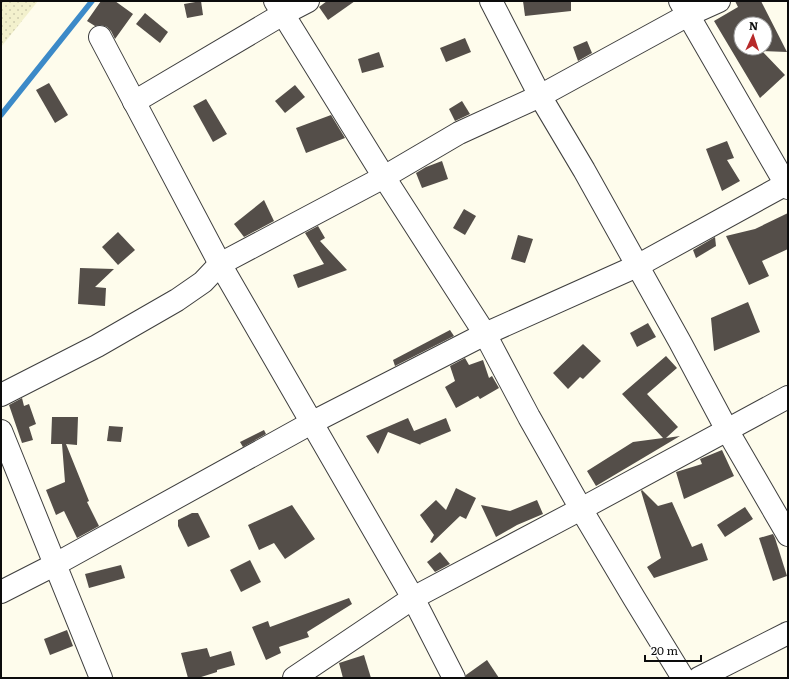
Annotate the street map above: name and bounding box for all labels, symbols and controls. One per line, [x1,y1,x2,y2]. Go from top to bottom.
north arrow [733,16,773,56]
text: N [749,17,759,33]
scale bar [645,637,701,663]
text: 20 m [651,641,678,659]

